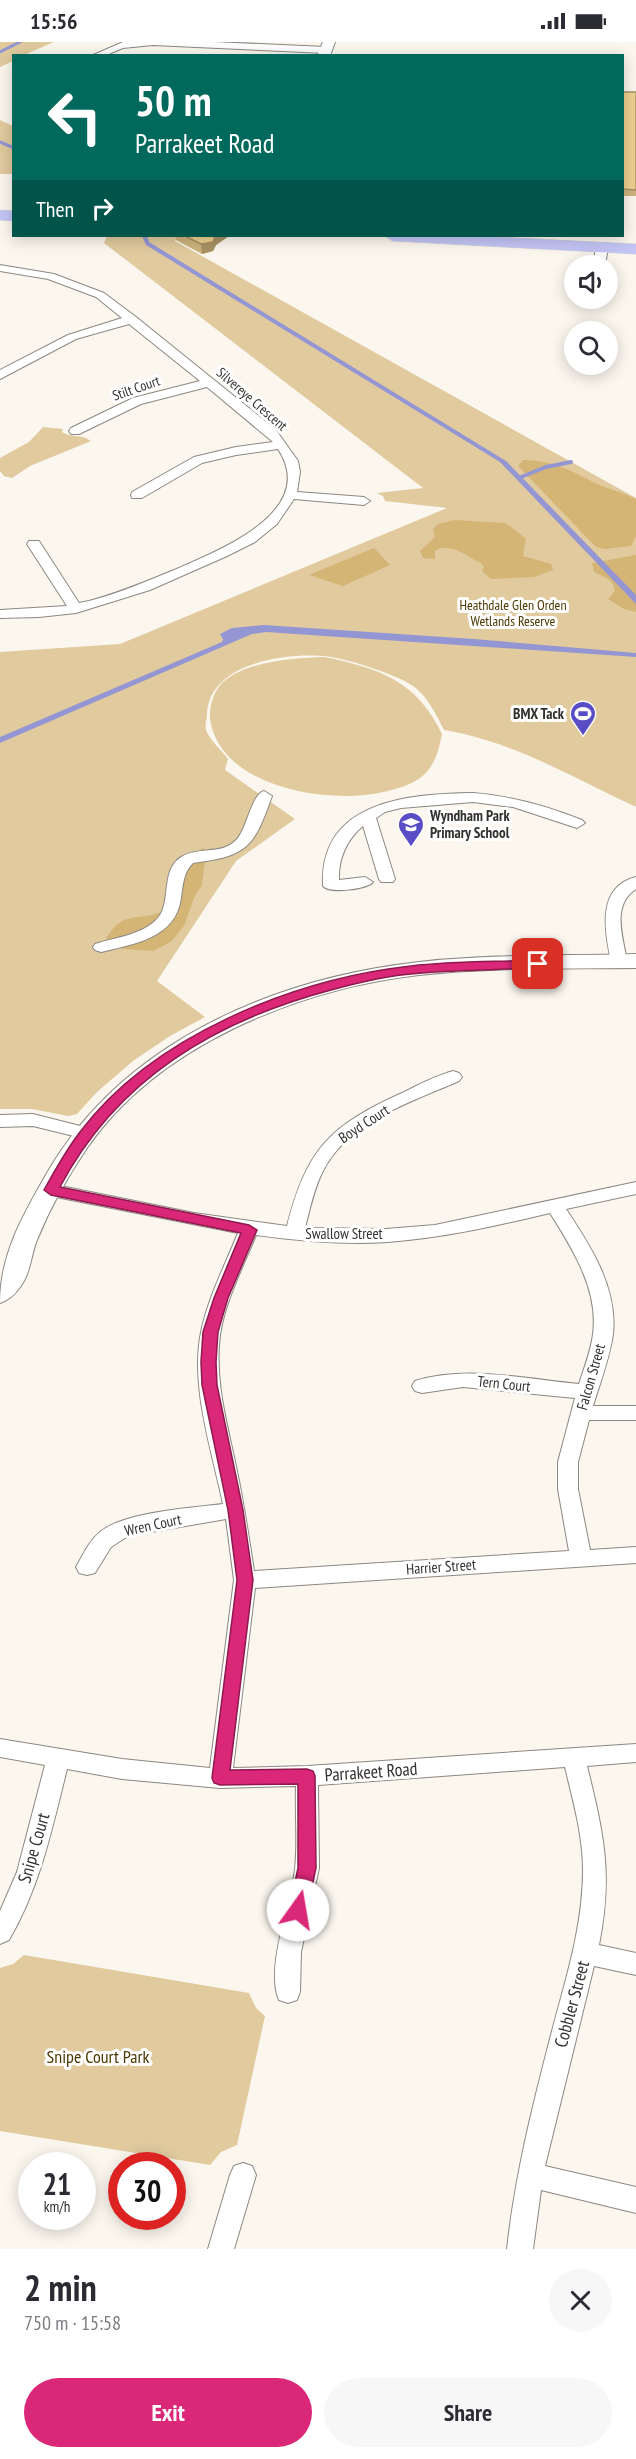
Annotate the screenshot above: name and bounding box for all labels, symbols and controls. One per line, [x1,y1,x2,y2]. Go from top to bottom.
text: 15:56 [30,7,78,35]
text: 50 m [135,73,212,128]
icon: left [36,78,114,156]
text: Parrakeet Road [135,126,274,160]
icon: right [86,192,119,225]
text: Then [36,195,74,223]
map controls [564,255,618,375]
button: sound [564,255,618,309]
button: search [564,321,618,375]
street label: Silvereye Crescent [213,363,291,435]
street label: Stilt Court [110,371,162,405]
park label: Heathdale Glen Orden Wetlands Reserve [459,596,567,630]
sports icon: BMX Tack [568,699,598,737]
place label: BMX Tack [513,704,565,723]
place label: Wyndham Park Primary School [429,806,510,842]
school or university icon: Wyndham Park Primary School [396,810,426,848]
pin [512,938,563,989]
icon: arrive [521,947,554,980]
street label: Boyd Court [335,1100,393,1147]
street label: Swallow Street [305,1224,383,1243]
street label: Falcon Street [572,1342,609,1412]
street label: Tern Court [477,1371,532,1396]
street label: Wren Court [123,1509,183,1540]
street label: Harrier Street [405,1555,477,1578]
street label: Parrakeet Road [324,1757,418,1786]
street label: Snipe Court [13,1810,55,1886]
position arrow [266,1878,330,1942]
street label: Cobbler Street [549,1958,594,2050]
park label: Snipe Court Park [47,2045,149,2068]
speed limit sign: 30 [108,2152,186,2230]
text: 21 [43,2164,71,2203]
text: km/h [44,2197,70,2216]
text: 2 min [24,2264,97,2311]
button: close [549,2269,612,2332]
text: 750 m · 15:58 [24,2310,121,2336]
button: Exit [24,2378,312,2447]
button: Share [324,2378,612,2447]

